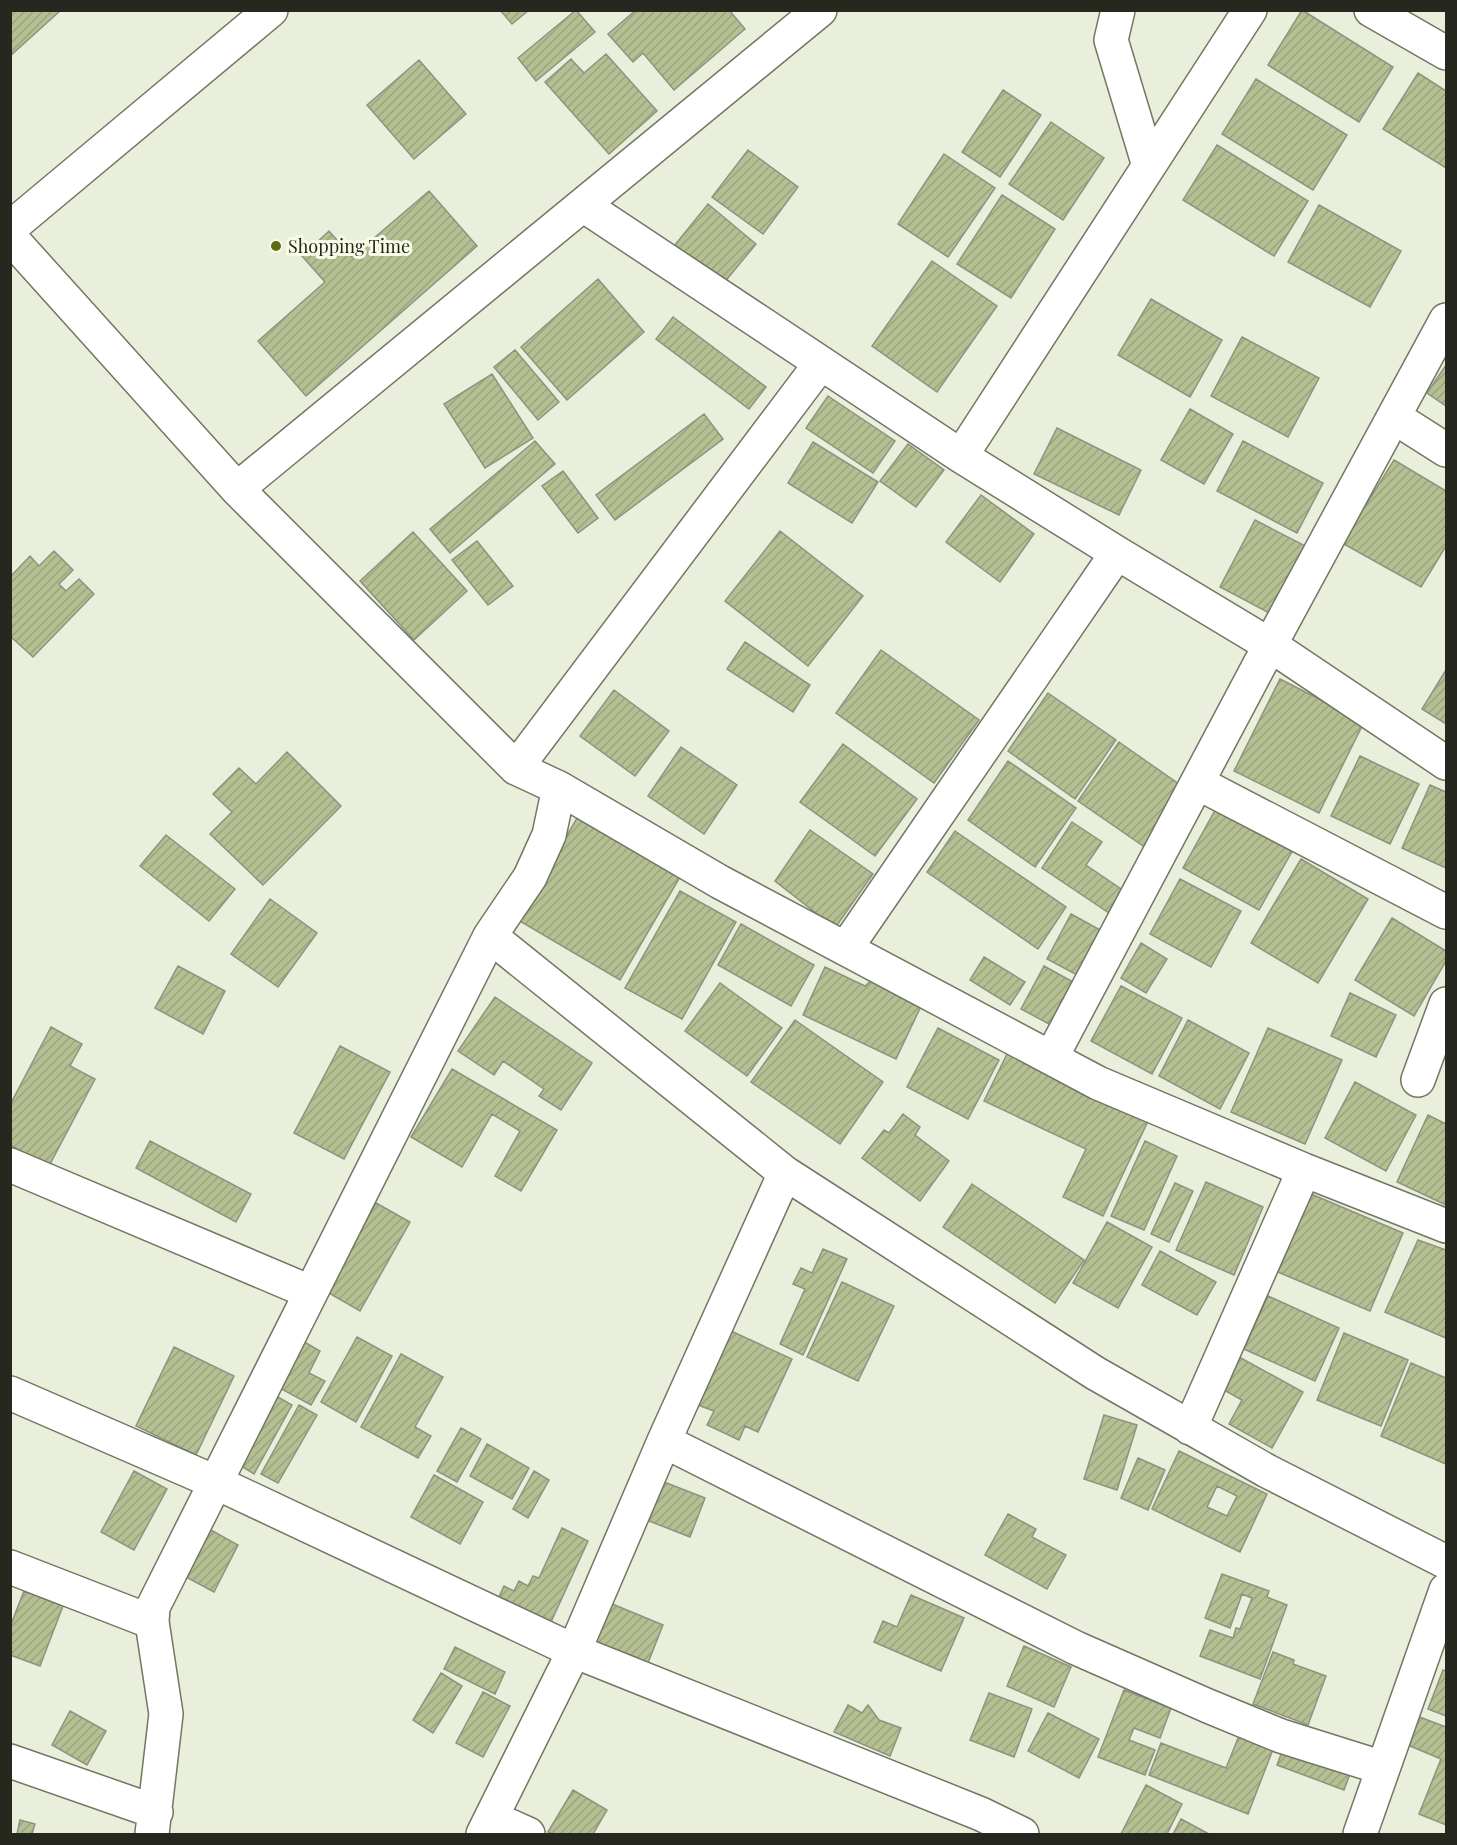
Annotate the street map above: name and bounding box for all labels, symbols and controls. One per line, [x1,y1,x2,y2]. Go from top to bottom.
place label: Shopping Time [288,234,410,258]
marker: Shopping Time [269,239,283,253]

